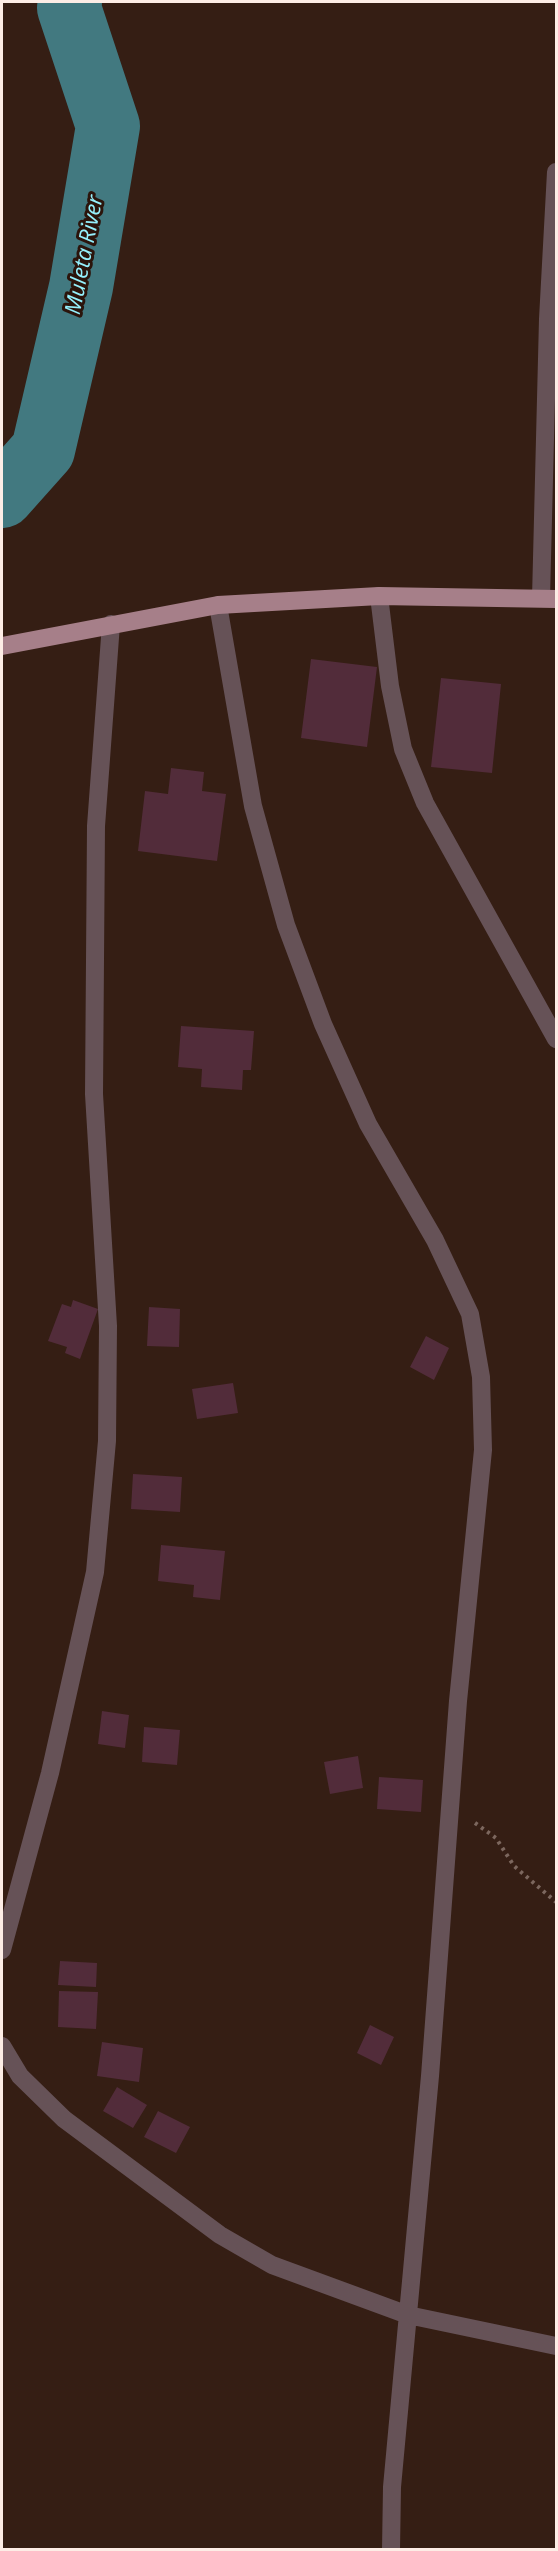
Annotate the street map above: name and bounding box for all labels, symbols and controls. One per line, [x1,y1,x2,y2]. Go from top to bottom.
water label: Muleta River [61,193,109,317]

